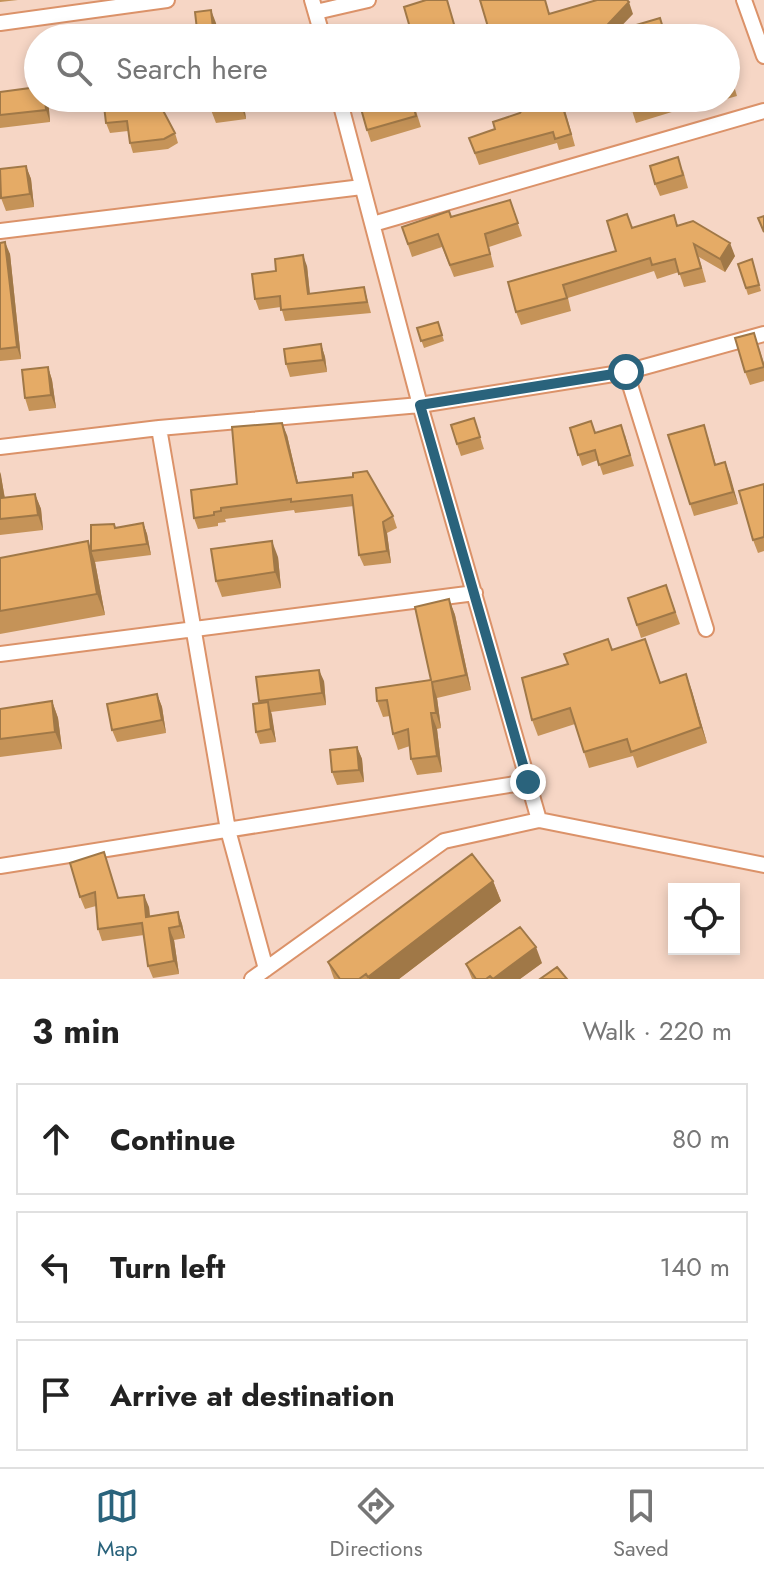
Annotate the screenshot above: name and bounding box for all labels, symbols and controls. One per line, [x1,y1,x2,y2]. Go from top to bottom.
search box [24,24,740,112]
icon: search [52,46,96,90]
text: Search here [116,47,268,90]
route start [608,354,644,390]
route end [510,764,546,800]
map controls [668,883,740,955]
button: locate [668,883,740,955]
text: 3 min [32,1007,120,1056]
text: Walk · 220 m [582,1012,732,1050]
icon: ahead [34,1117,78,1161]
text: Continue [110,1118,236,1161]
text: 80 m [672,1120,730,1158]
icon: left [34,1245,78,1289]
text: Turn left [110,1246,225,1289]
text: 140 m [659,1248,730,1286]
icon: arrive [34,1373,78,1417]
text: Arrive at destination [110,1374,395,1417]
tab: Map [95,1484,139,1564]
tab: Directions [330,1484,423,1564]
tab: Saved [613,1484,669,1564]

